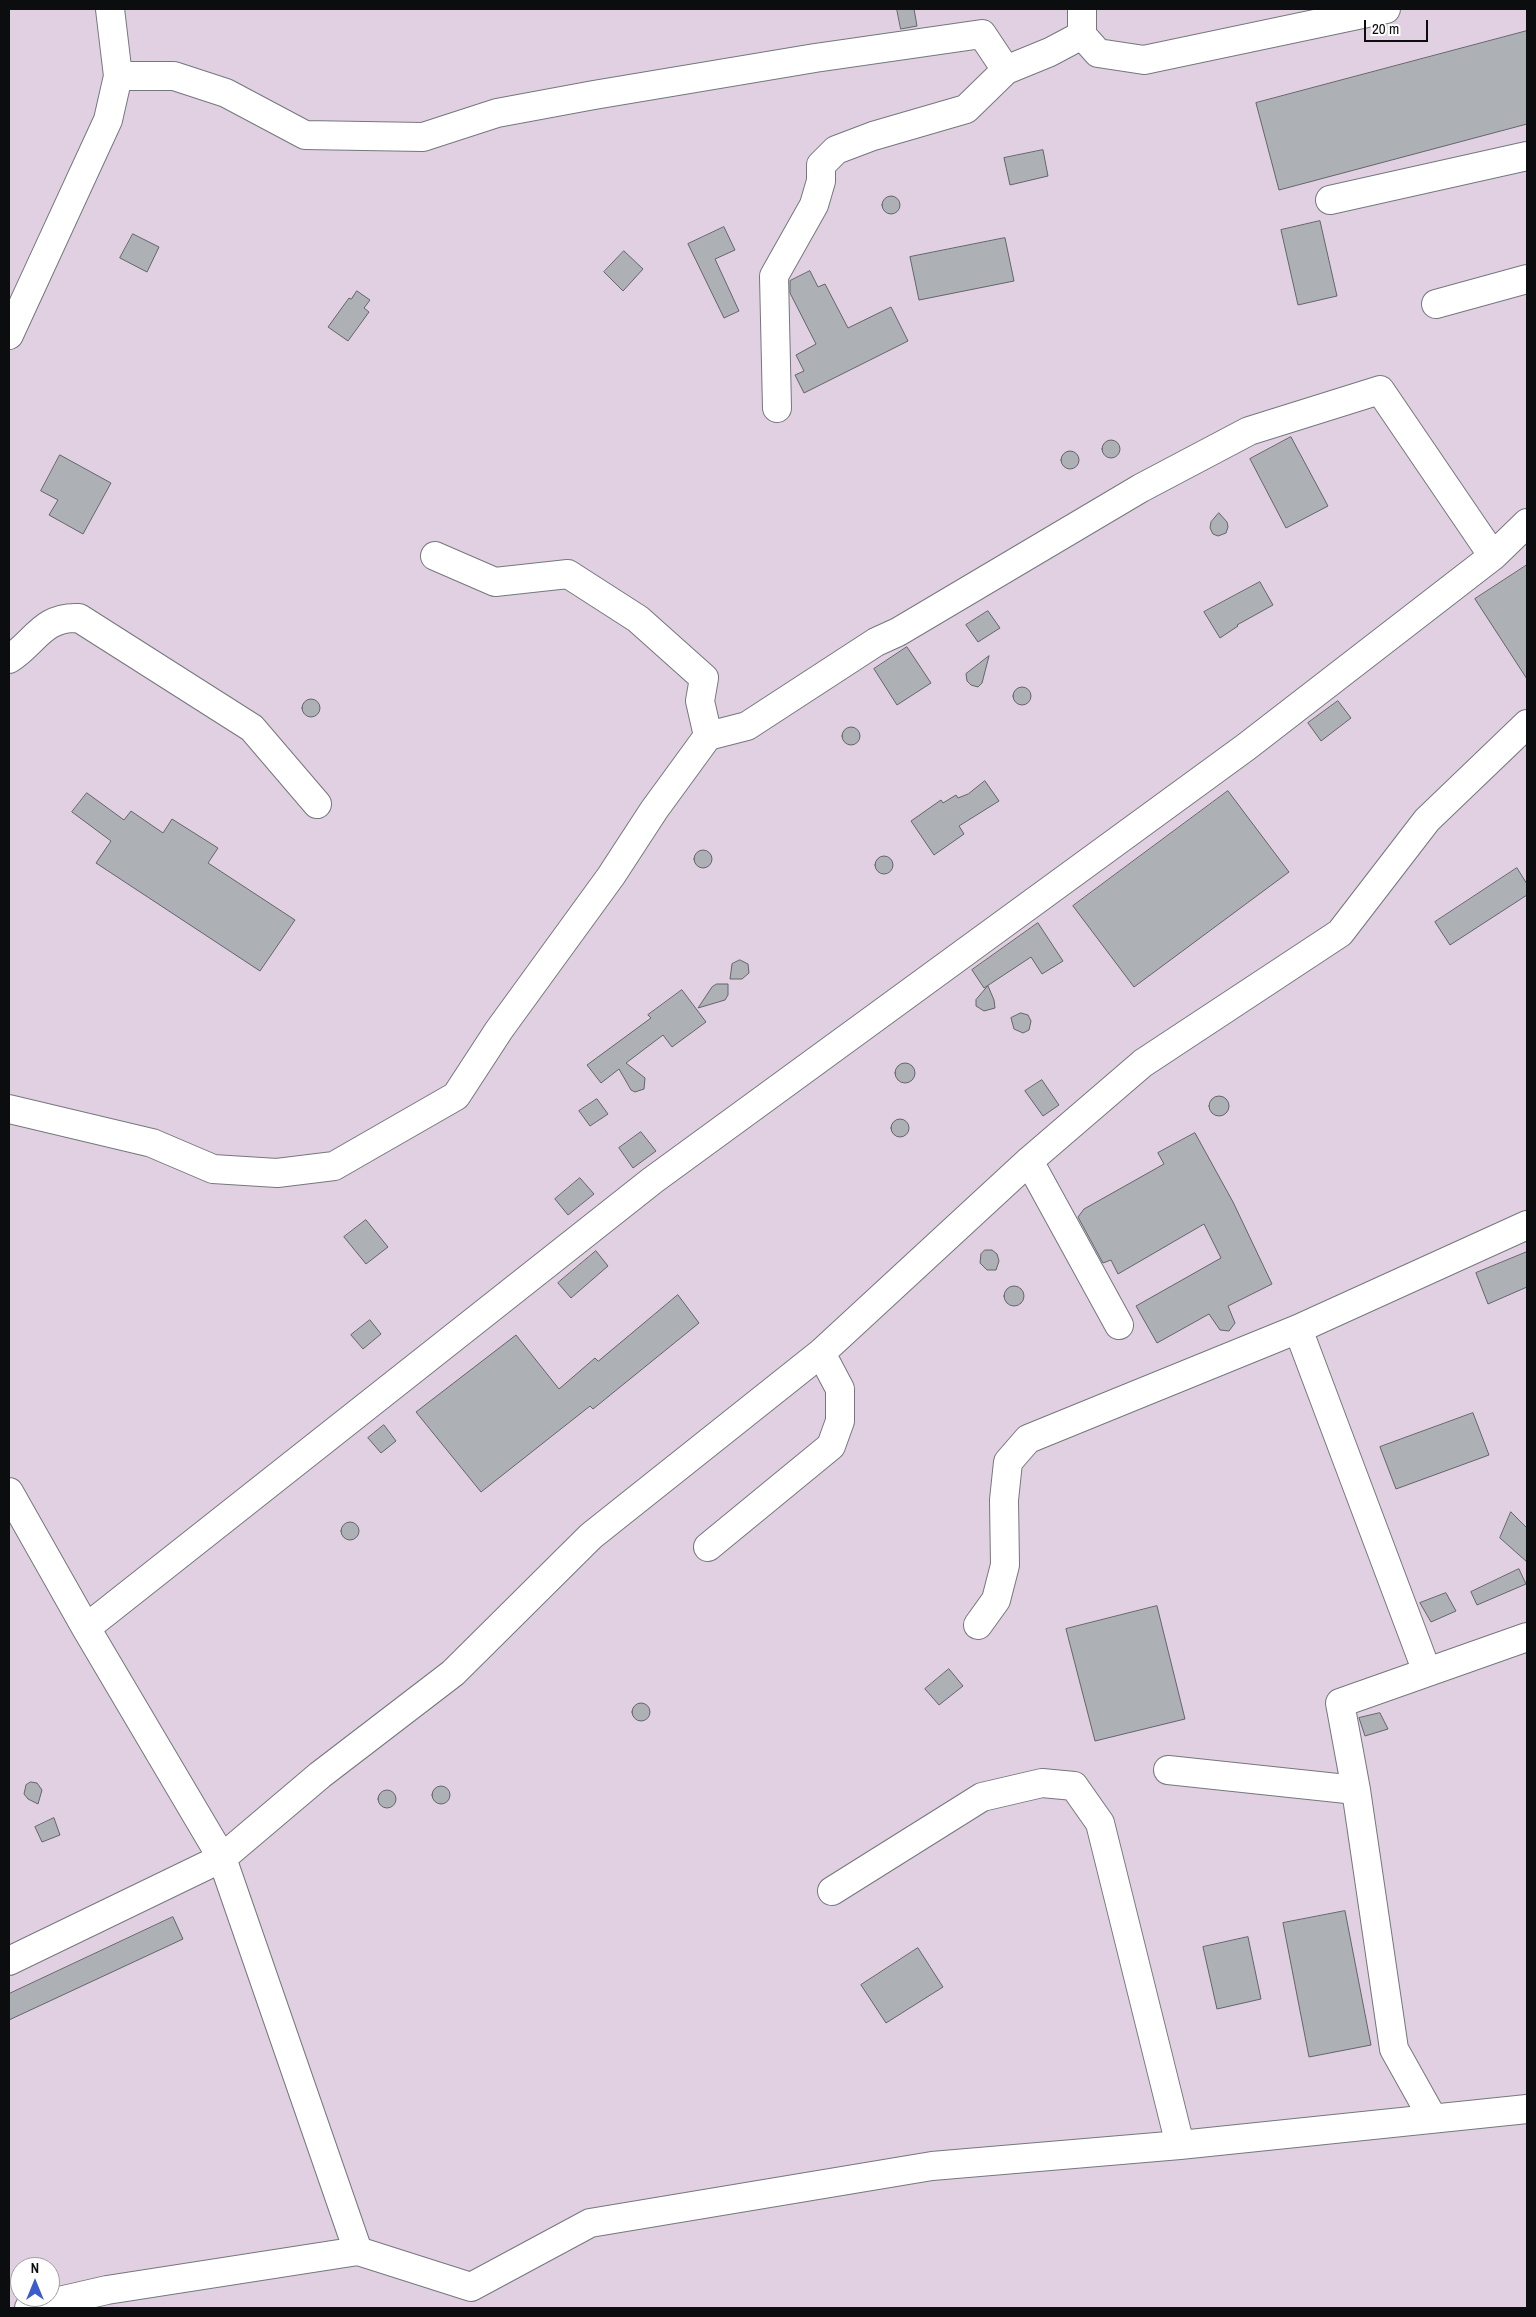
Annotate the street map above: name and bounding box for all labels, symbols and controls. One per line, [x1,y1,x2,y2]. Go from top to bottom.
scale bar [1366,10,1430,42]
text: 20 m [1372,18,1399,39]
north arrow [10,2257,60,2307]
text: N [31,2259,39,2277]

